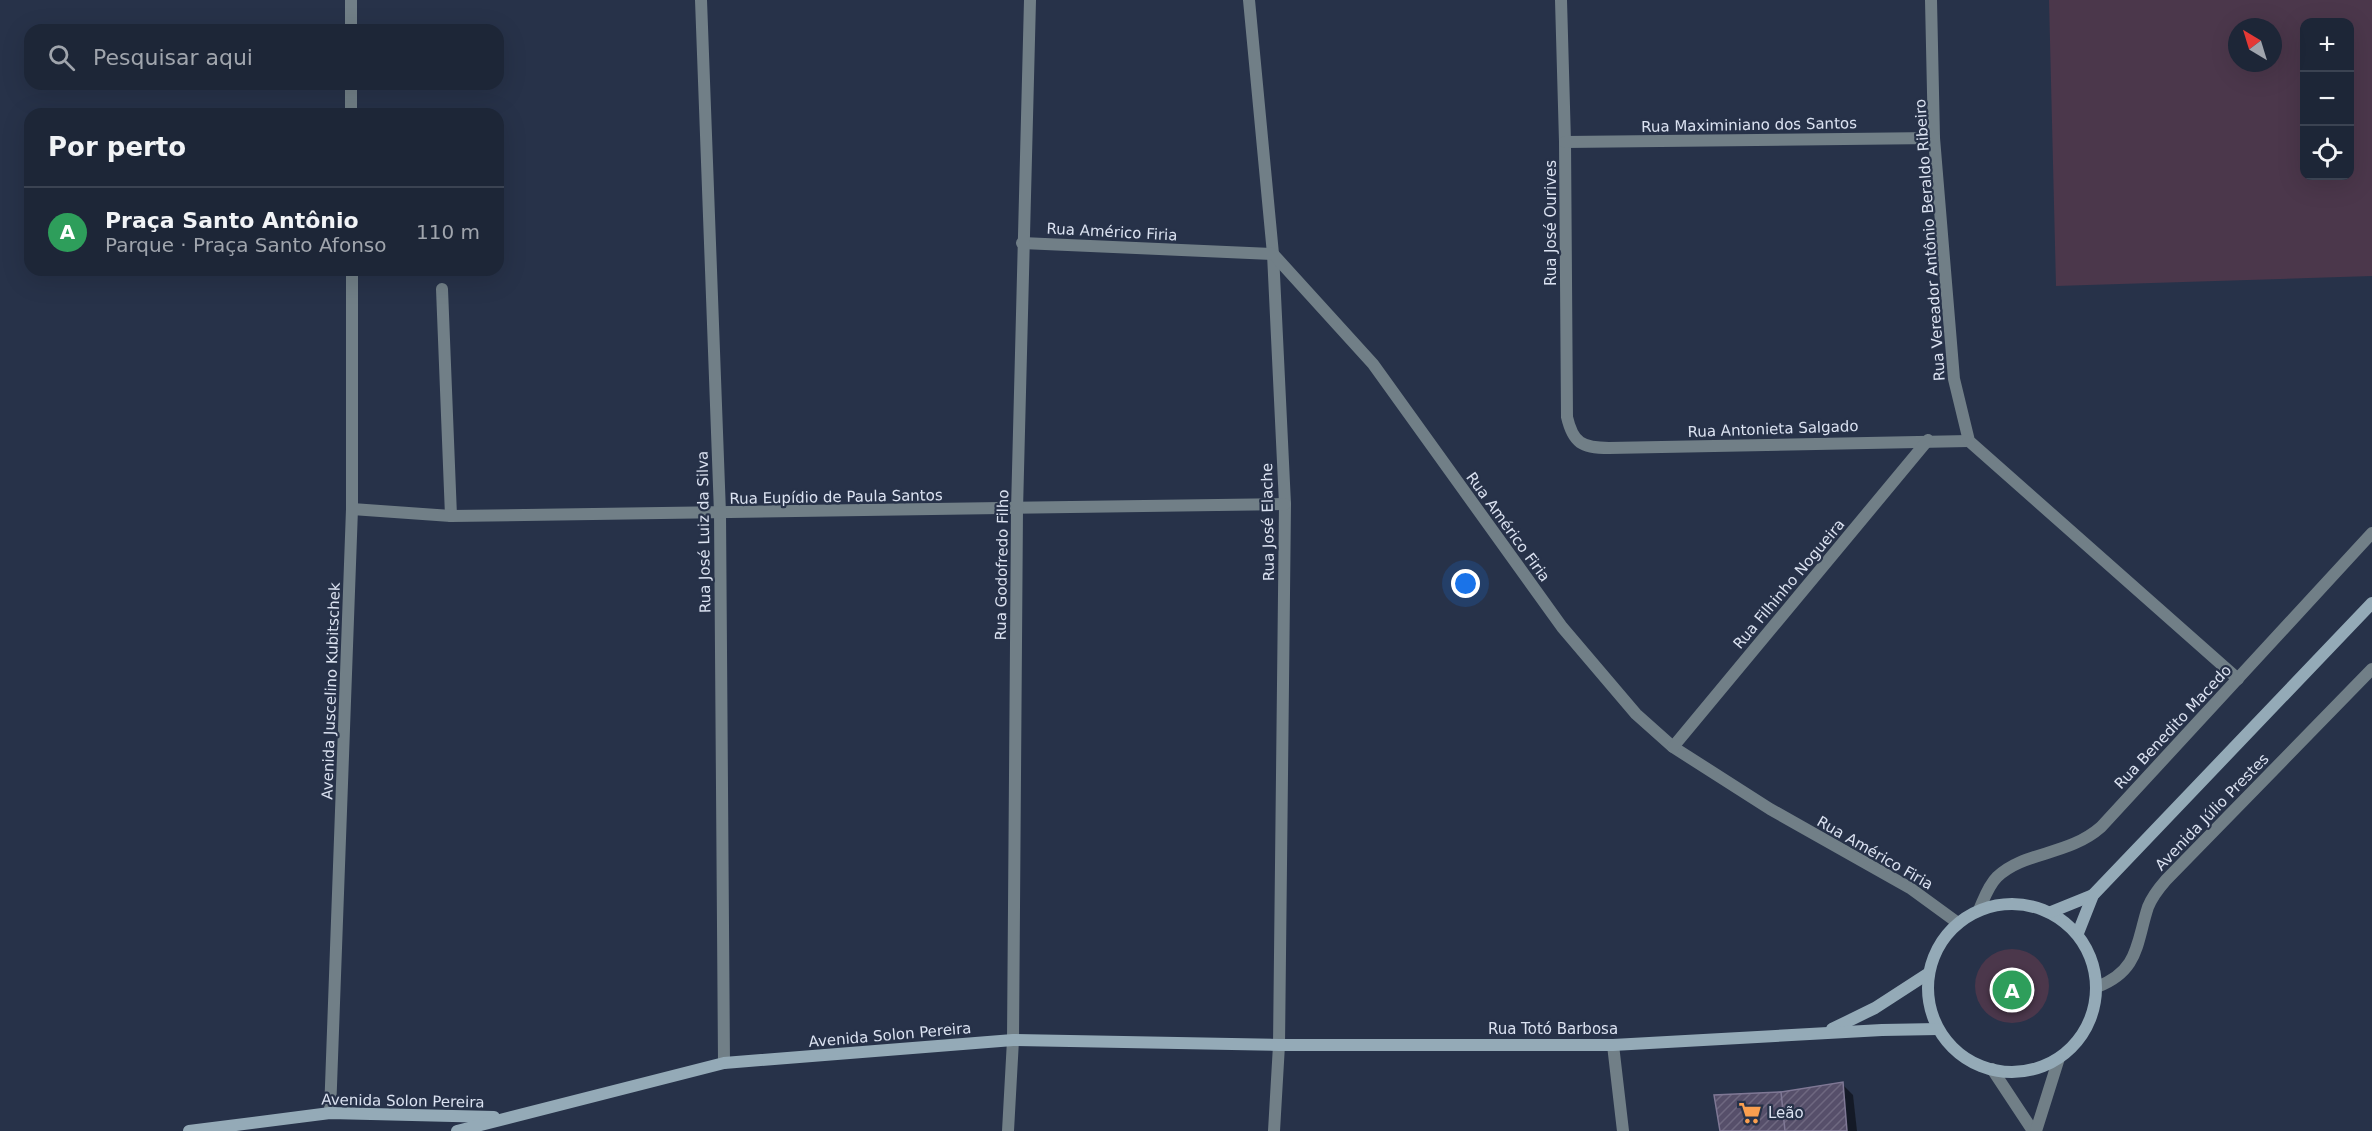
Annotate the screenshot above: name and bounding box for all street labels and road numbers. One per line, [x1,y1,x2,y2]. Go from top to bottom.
street label: Rua Vereador Antônio Beraldo Ribeiro [1911,98,1949,382]
street label: Rua Maximiniano dos Santos [1641,114,1857,136]
street label: Rua José Ourives [1542,160,1560,286]
street label: Rua Américo Firia [1046,220,1178,244]
street label: Rua Antonieta Salgado [1687,417,1859,441]
street label: Rua José Luiz da Silva [694,451,714,613]
street label: Rua José Elache [1258,463,1278,581]
street label: Rua Américo Firia [1462,469,1554,585]
street label: Rua Eupídio de Paula Santos [729,486,943,508]
street label: Rua Godofredo Filho [992,489,1012,641]
street label: Rua Filhinho Nogueira [1729,515,1849,653]
street label: Avenida Juscelino Kubitschek [318,582,344,800]
street label: Rua Benedito Macedo [2111,661,2235,793]
street label: Avenida Júlio Prestes [2152,750,2273,874]
street label: Rua Américo Firia [1814,812,1936,894]
street label: Avenida Solon Pereira [808,1019,972,1051]
street label: Rua Totó Barbosa [1488,1020,1618,1038]
street label: Avenida Solon Pereira [321,1091,485,1111]

